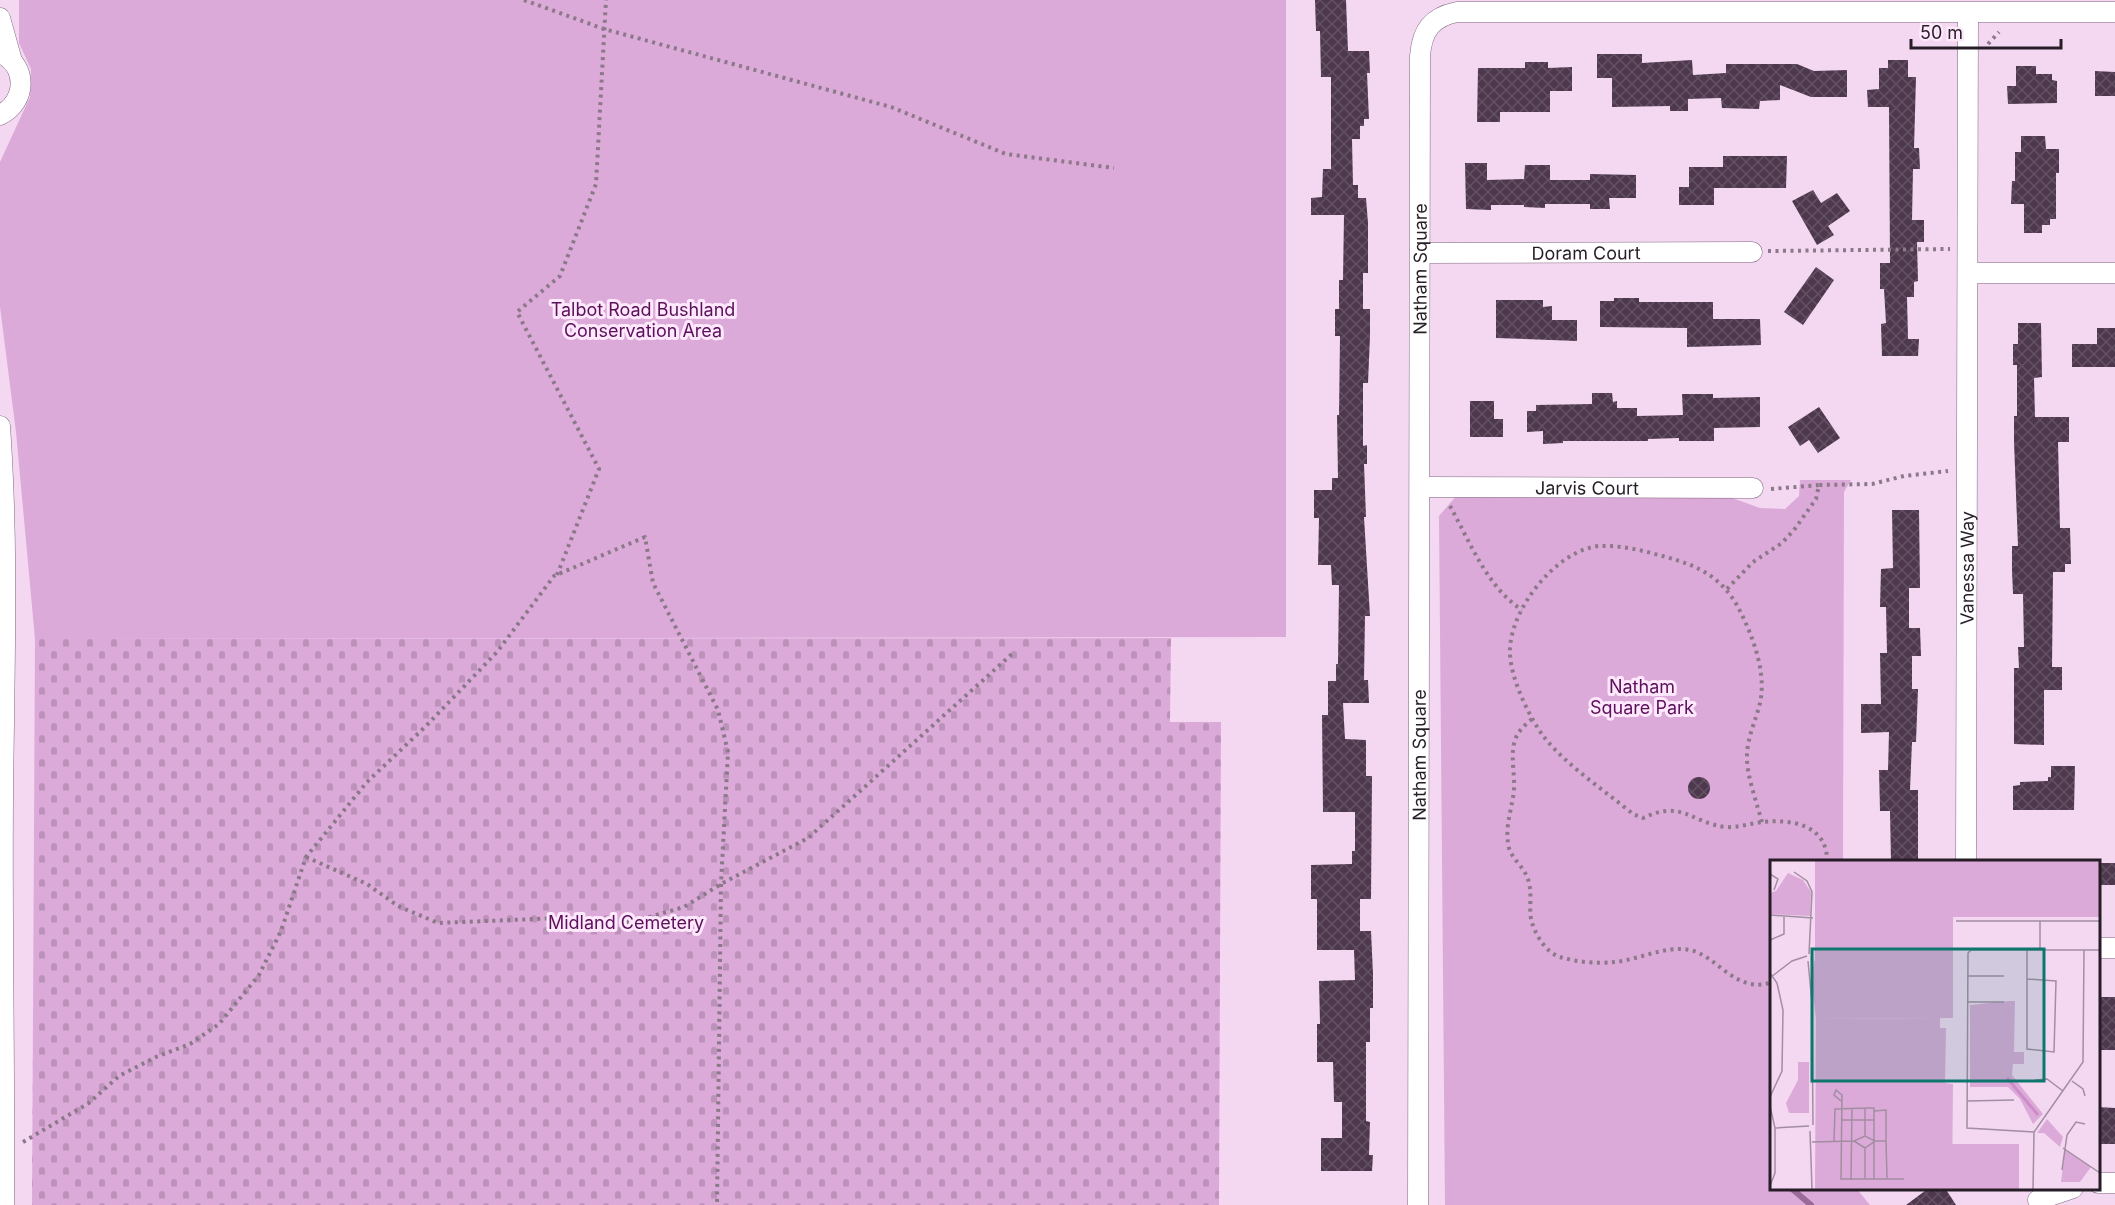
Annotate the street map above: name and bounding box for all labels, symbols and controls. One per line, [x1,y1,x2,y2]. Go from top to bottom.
scale bar [1911,12,2061,50]
text: 50 m [1920,22,1963,43]
street label: Natham Square [1409,203,1430,335]
street label: Doram Court [1531,242,1641,263]
park label: Talbot Road Bushland Conservation Area [551,299,735,341]
street label: Jarvis Court [1535,477,1639,498]
street label: Vanessa Way [1956,511,1977,625]
park label: Natham Square Park [1590,676,1694,718]
street label: Natham Square [1408,689,1429,821]
inset map [1770,860,2100,1190]
park label: Midland Cemetery [548,912,704,933]

